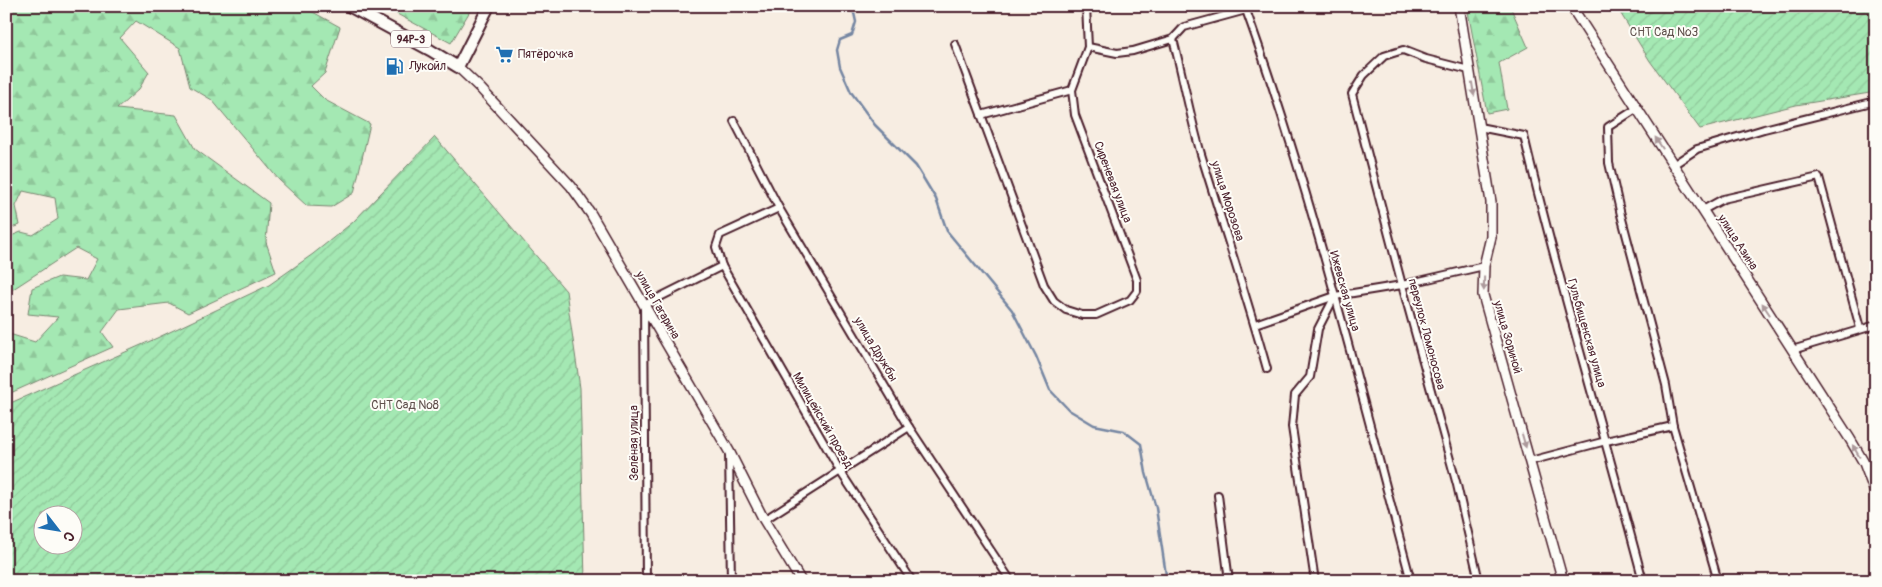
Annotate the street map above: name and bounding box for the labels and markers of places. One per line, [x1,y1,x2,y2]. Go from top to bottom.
supermarket icon: Пятёрочка [494,44,514,64]
place label: Пятёрочка [518,47,574,62]
fuel station icon: Лукойл [385,56,405,76]
place label: Лукойл [408,59,446,74]

